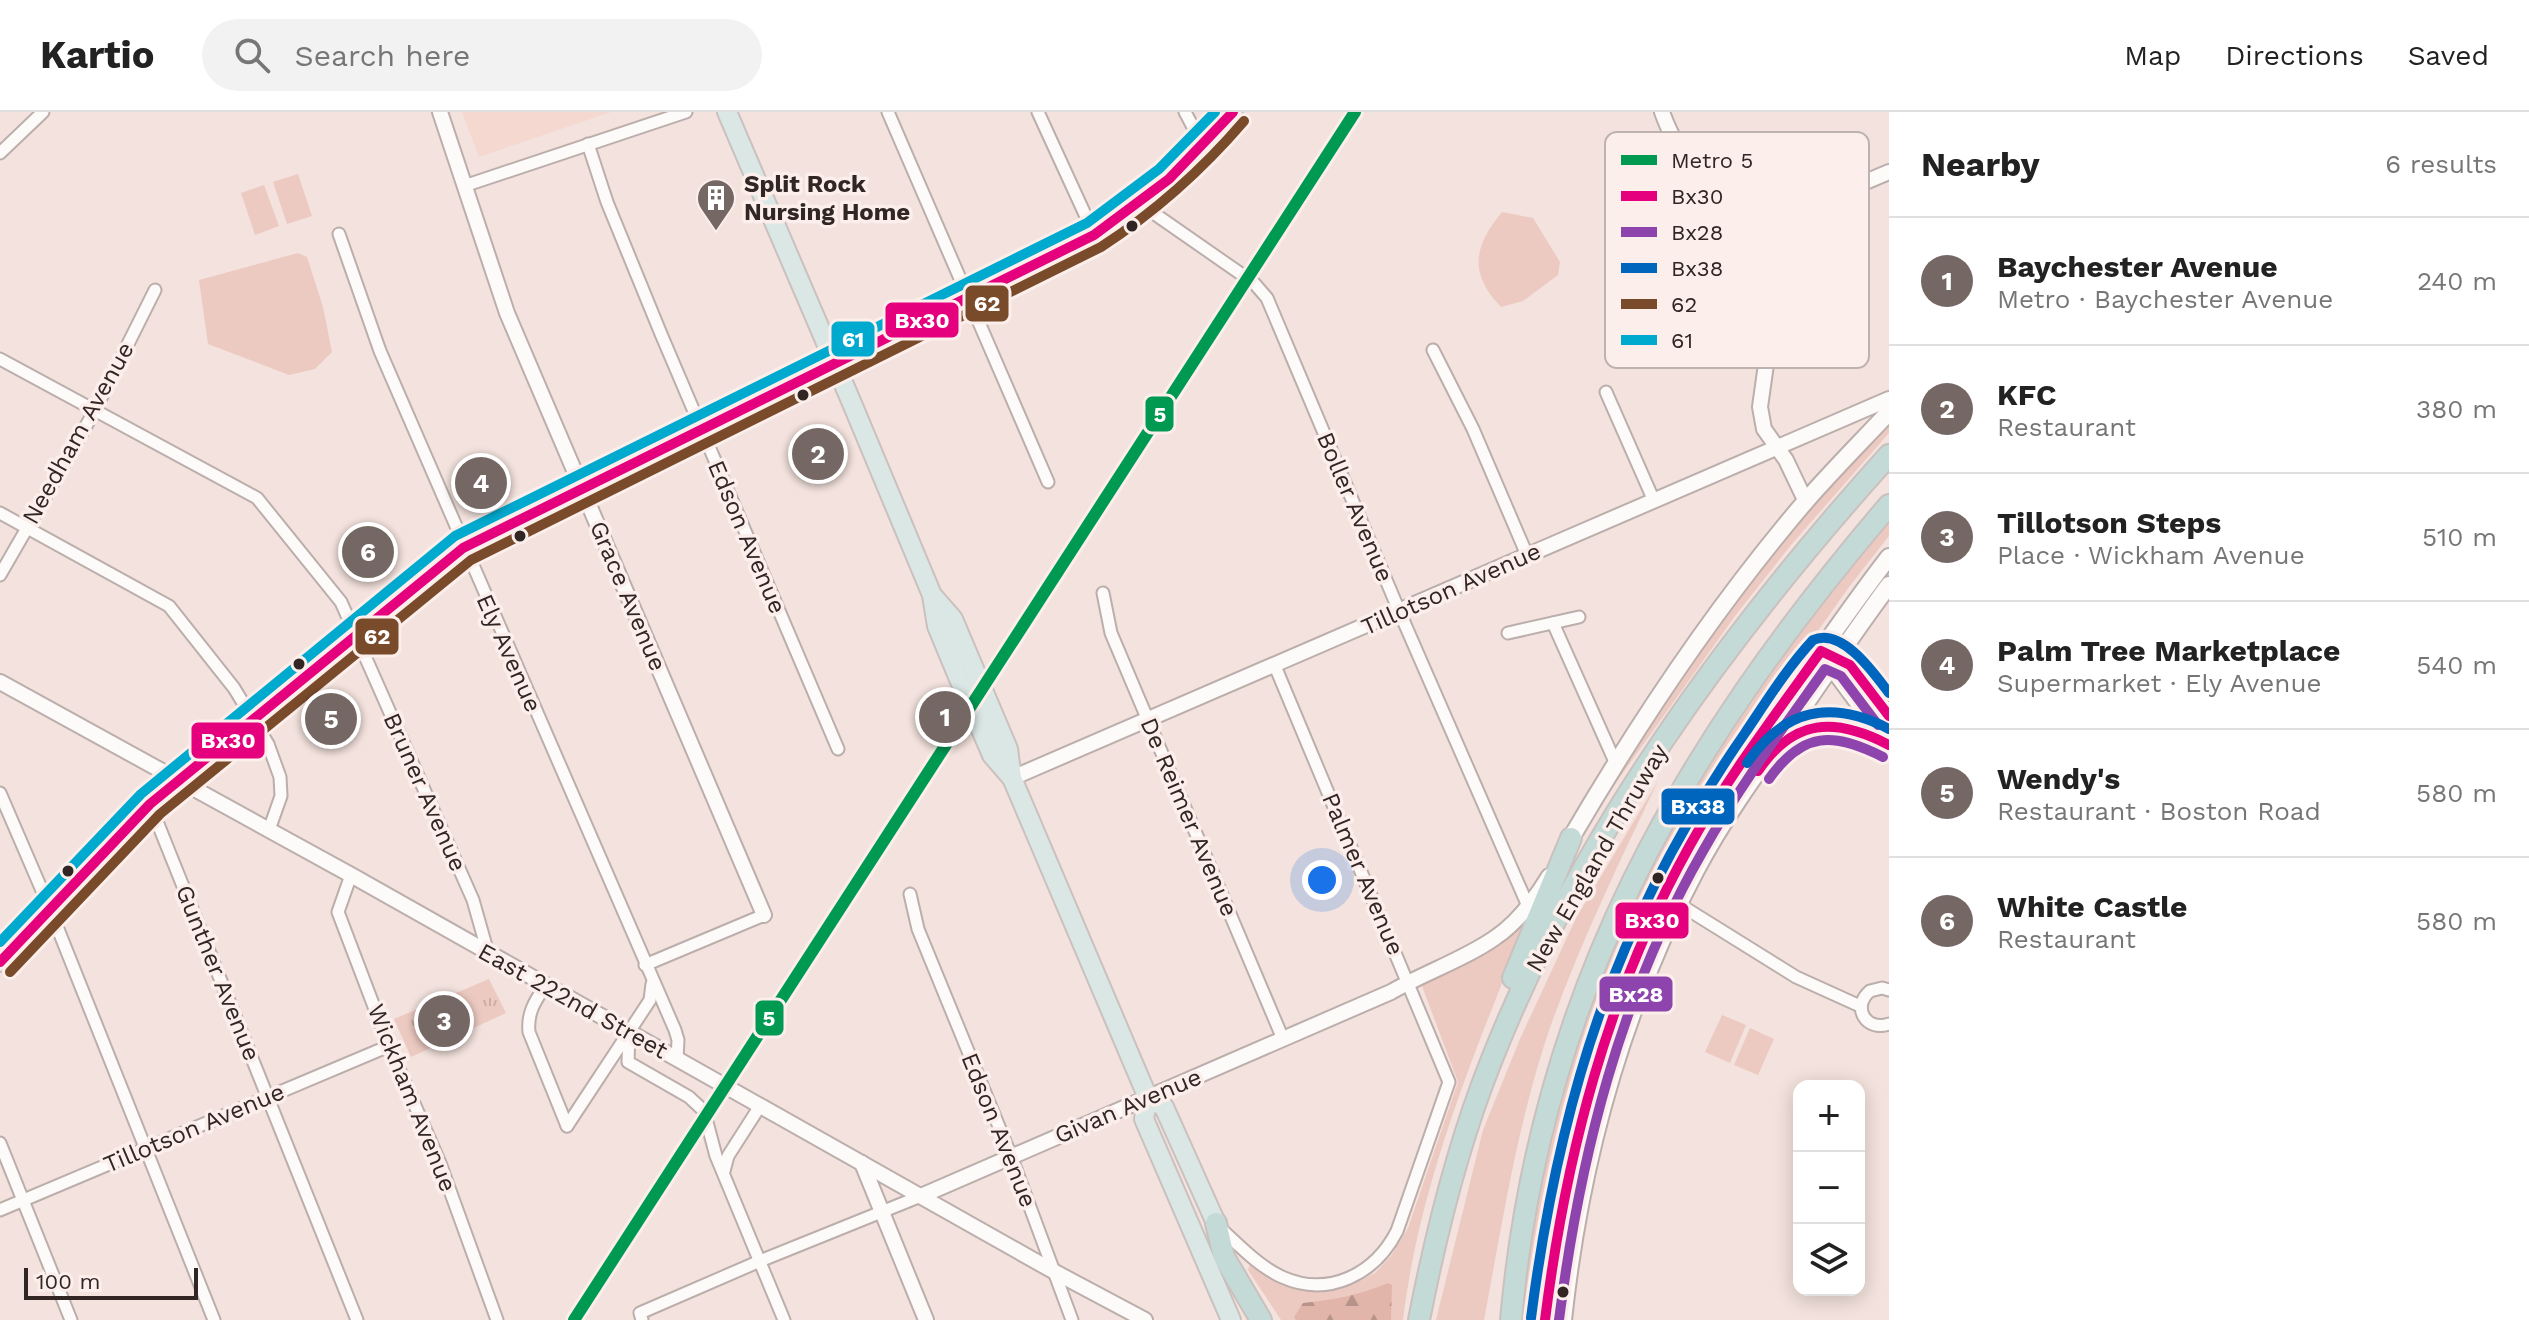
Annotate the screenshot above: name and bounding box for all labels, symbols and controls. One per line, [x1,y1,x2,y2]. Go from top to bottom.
search box [202,19,762,91]
text: Kartio [40,33,154,77]
icon: search [230,33,274,77]
text: Search here [294,38,470,73]
text: Map [2124,39,2181,72]
text: Directions [2225,39,2364,72]
text: Saved [2408,39,2489,72]
legend [1605,132,1869,368]
text: Nearby [1921,144,2040,184]
text: Metro 5 [1671,148,1753,173]
text: 6 results [2385,149,2497,179]
place label: Split Rock Nursing Home [744,170,910,226]
building icon: Split Rock Nursing Home [695,177,737,232]
text: Bx30 [1671,184,1723,209]
unlabelled marker [1124,218,1140,234]
text: Bx28 [1671,220,1723,245]
text: Baychester Avenue [1997,249,2278,284]
text: Bx38 [1671,256,1723,281]
text: 1 [1941,266,1953,296]
text: 240 m [2417,266,2497,296]
line badge: 62 [964,284,1010,323]
text: Metro · Baychester Avenue [1997,284,2333,314]
text: 62 [974,291,1000,316]
text: 62 [1671,292,1697,317]
line badge: Bx30 [884,301,960,339]
text: Bx30 [894,308,950,333]
line badge: 61 [830,320,876,358]
text: 61 [842,327,864,352]
text: 61 [1671,328,1693,353]
street label: Needham Avenue [16,337,140,529]
text: KFC [1997,377,2056,412]
unlabelled marker [795,387,811,403]
text: 2 [1939,394,1955,424]
text: 380 m [2416,394,2497,424]
line badge: 5 [1144,395,1175,433]
text: 5 [1154,402,1166,427]
text: Restaurant [1997,412,2136,442]
pin: 2 [792,424,844,484]
street label: Boller Avenue [1311,428,1399,586]
pin: 4 [455,453,507,513]
street label: Edson Avenue [702,456,792,618]
text: Tillotson Steps [1997,505,2221,540]
street label: Grace Avenue [584,517,672,675]
pin: 6 [342,522,394,582]
text: 3 [1939,522,1955,552]
text: 510 m [2422,522,2497,552]
unlabelled marker [512,528,528,544]
street label: Tillotson Avenue [1357,537,1545,641]
text: Place · Wickham Avenue [1997,540,2305,570]
street label: Ely Avenue [471,590,547,716]
line badge: 62 [354,617,400,656]
text: 62 [364,624,390,649]
text: Palm Tree Marketplace [1997,633,2340,668]
text: 4 [1939,650,1955,680]
text: 540 m [2416,650,2497,680]
unlabelled marker [291,656,307,672]
text: Supermarket · Ely Avenue [1997,668,2321,698]
pin: 1 [919,687,971,747]
pin: 5 [305,689,357,749]
street label: Bruner Avenue [378,709,472,875]
street label: De Reimer Avenue [1134,713,1244,921]
line badge: Bx30 [190,721,266,760]
text: Bx30 [200,728,256,753]
street label: New England Thruway [1520,739,1674,977]
text: Wendy's [1997,761,2120,796]
text: 5 [1939,778,1955,808]
text: 580 m [2416,778,2497,808]
line badge: Bx38 [1660,787,1736,826]
street label: Palmer Avenue [1316,789,1410,959]
text: Bx38 [1671,794,1725,819]
text: Restaurant · Boston Road [1997,796,2321,826]
your location [1302,860,1342,900]
unlabelled marker [60,863,76,879]
unlabelled marker [1650,870,1666,886]
street label: Gunther Avenue [170,881,266,1065]
text: White Castle [1997,889,2187,924]
line badge: Bx30 [1614,901,1690,940]
text: 6 [1939,906,1955,936]
text: 580 m [2416,906,2497,936]
text: Bx30 [1624,908,1680,933]
text: Restaurant [1997,924,2136,954]
street label: East 222nd Street [473,937,673,1065]
line badge: Bx28 [1598,975,1674,1013]
text: Bx28 [1609,982,1663,1007]
pin: 3 [418,991,470,1051]
line badge: 5 [754,999,785,1037]
street label: Wickham Avenue [362,1000,462,1196]
text: 5 [763,1006,775,1031]
street label: Edson Avenue [955,1049,1043,1211]
street label: Givan Avenue [1051,1063,1205,1149]
street label: Tillotson Avenue [99,1077,289,1179]
map controls [1793,1080,1865,1296]
button: + [1793,1080,1865,1152]
button: − [1793,1152,1865,1224]
button: layers [1793,1224,1865,1296]
scale bar [24,1264,198,1300]
text: 100 m [36,1269,100,1294]
unlabelled marker [1555,1284,1571,1300]

